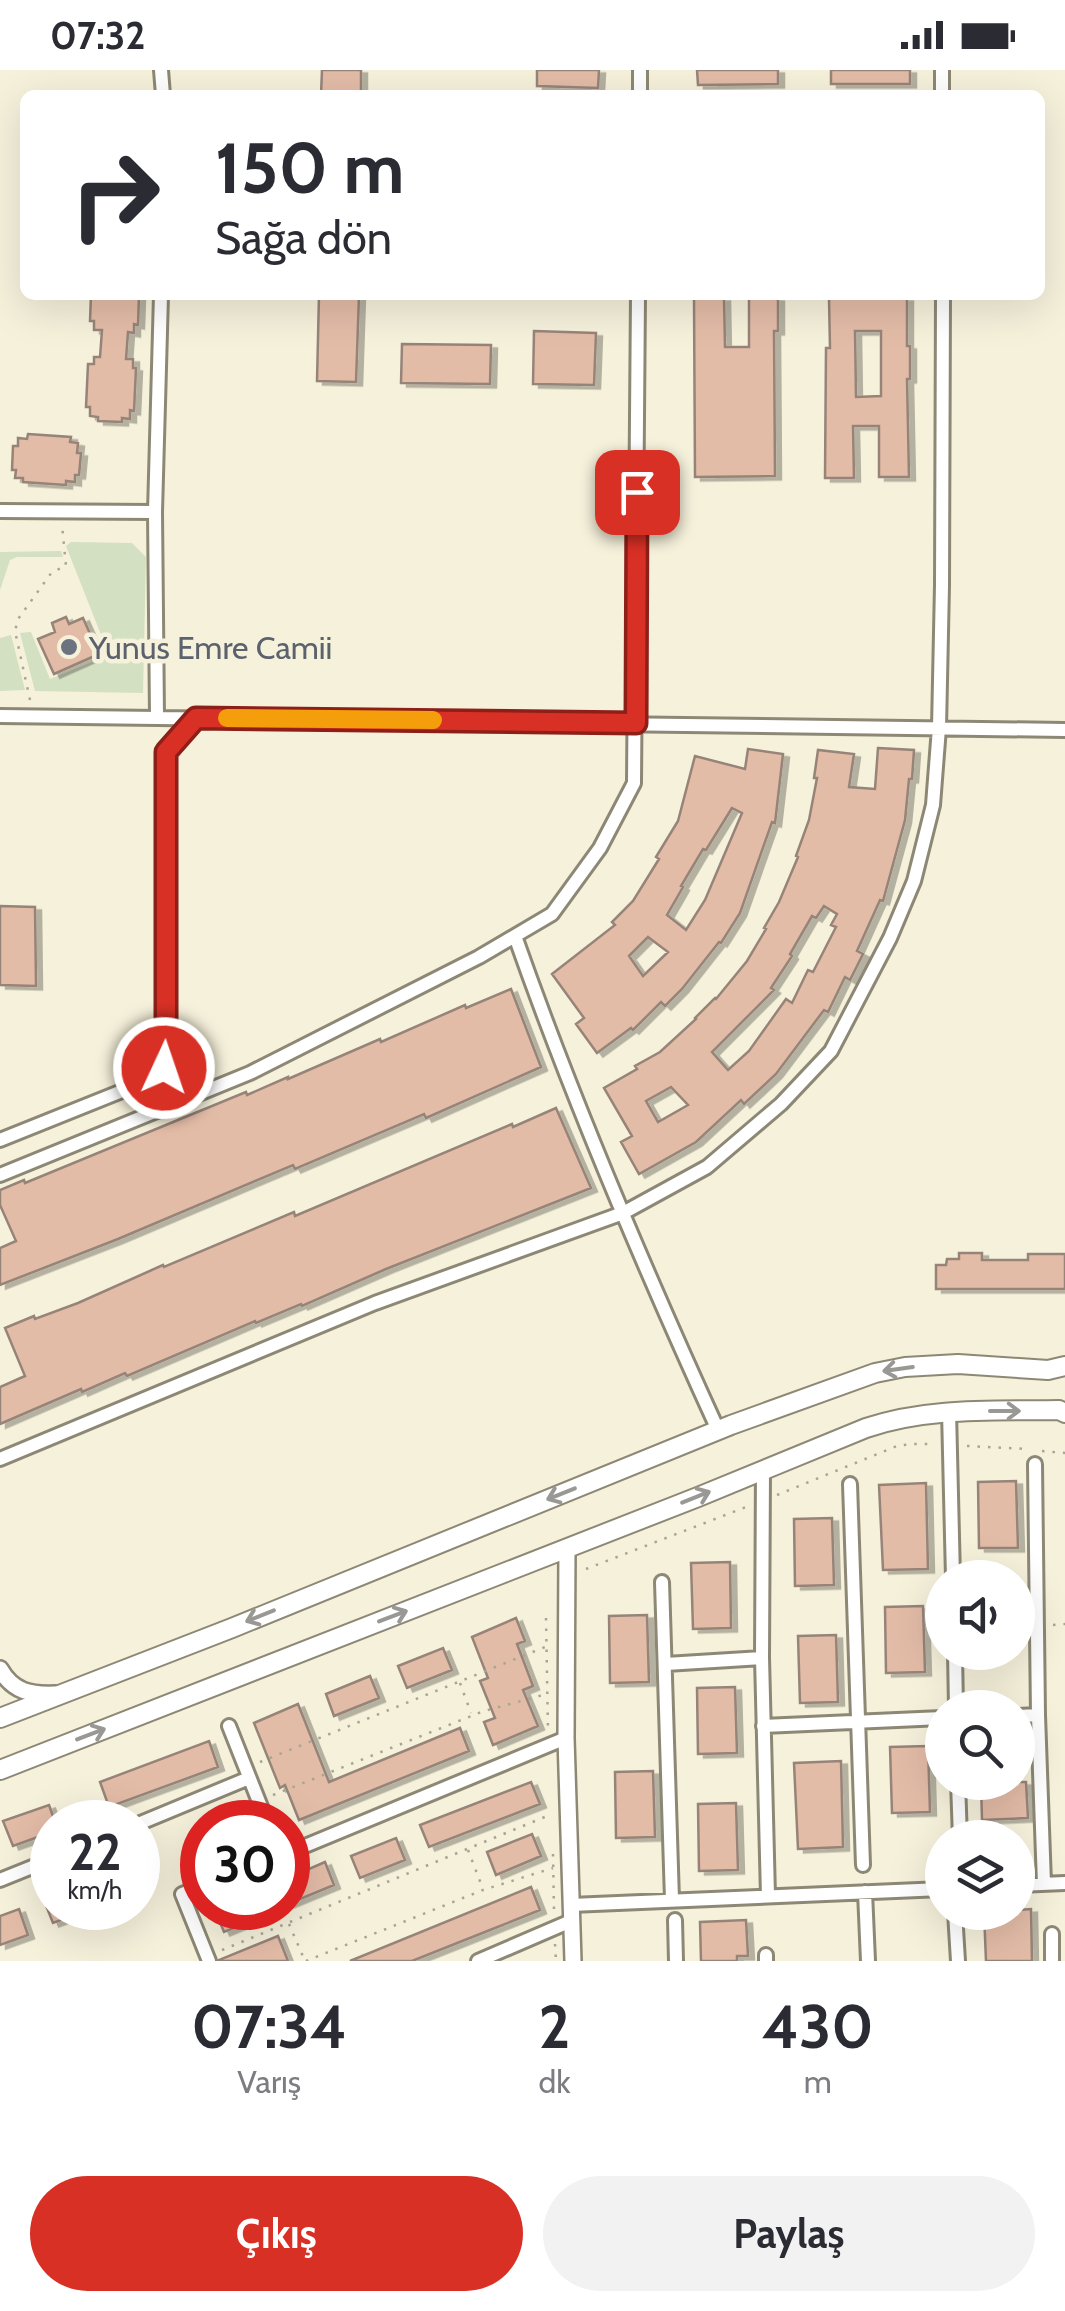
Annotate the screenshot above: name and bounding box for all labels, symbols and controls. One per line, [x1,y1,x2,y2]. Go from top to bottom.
text: 07:32 [50,12,145,59]
text: 150 m [215,125,404,211]
icon: right [50,130,180,260]
text: Sağa dön [215,211,392,265]
pin [595,450,680,535]
icon: arrive [610,465,665,520]
place label: Yunus Emre Camii [88,628,332,667]
marker: Yunus Emre Camii [58,636,80,658]
position arrow [112,1016,216,1120]
one-way arrow [883,1360,915,1379]
one-way arrow [988,1402,1021,1420]
one-way arrow [547,1486,577,1504]
one-way arrow [680,1487,711,1505]
map controls [925,1560,1035,1930]
button: sound [925,1560,1035,1670]
one-way arrow [378,1605,408,1623]
one-way arrow [245,1609,276,1627]
button: search [925,1690,1035,1800]
one-way arrow [75,1724,105,1742]
speed limit sign: 30 [180,1800,310,1930]
button: layers [925,1820,1035,1930]
text: 22 [69,1822,121,1883]
text: km/h [68,1875,122,1905]
text: 07:34 [191,1990,347,2063]
text: 2 [539,1990,570,2063]
text: 430 [762,1990,874,2063]
text: Varış [237,2062,301,2101]
text: dk [538,2062,571,2101]
text: m [804,2062,832,2101]
button: Çıkış [30,2176,523,2291]
button: Paylaş [543,2176,1035,2291]

